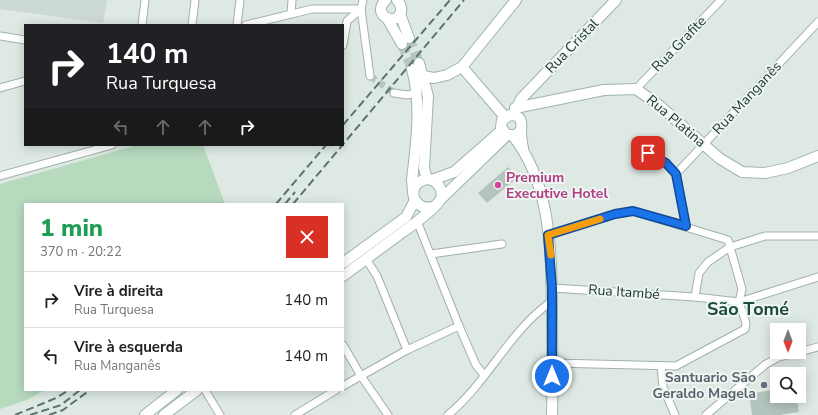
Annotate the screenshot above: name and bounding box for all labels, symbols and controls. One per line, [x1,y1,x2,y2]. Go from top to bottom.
street label: Rua Grafite [648,12,710,76]
street label: Rua Cristal [541,14,603,77]
text: 140 m [106,35,189,73]
icon: right [40,40,92,92]
street label: Rua Manganês [708,57,786,139]
text: Rua Turquesa [106,71,217,95]
street label: Rua Platina [642,91,710,151]
icon: left [110,116,132,138]
icon: ahead [152,116,174,138]
icon: ahead [194,116,216,138]
icon: right [236,116,258,138]
pin [631,136,665,170]
icon: arrive [637,142,659,164]
place label: Premium Executive Hotel [506,168,608,203]
marker: Premium Executive Hotel [493,180,503,190]
text: 1 min [40,212,103,244]
button: close [286,216,328,258]
text: 370 m · 20:22 [40,243,122,261]
street label: Rua Itambé [588,280,660,304]
text: Vire à direita [74,281,163,301]
icon: right [40,289,62,311]
text: 140 m [284,290,328,310]
district label: São Tomé [707,297,789,321]
text: Rua Turquesa [74,301,154,319]
north arrow [770,323,806,359]
map controls [770,323,806,403]
text: Vire à esquerda [74,337,183,357]
icon: left [40,345,62,367]
text: 140 m [284,346,328,366]
position arrow [531,355,573,397]
text: Rua Manganês [74,357,161,375]
button: search [770,367,806,403]
place label: Santuario São Geraldo Magela [652,368,756,403]
marker: Santuario São Geraldo Magela [759,380,769,390]

